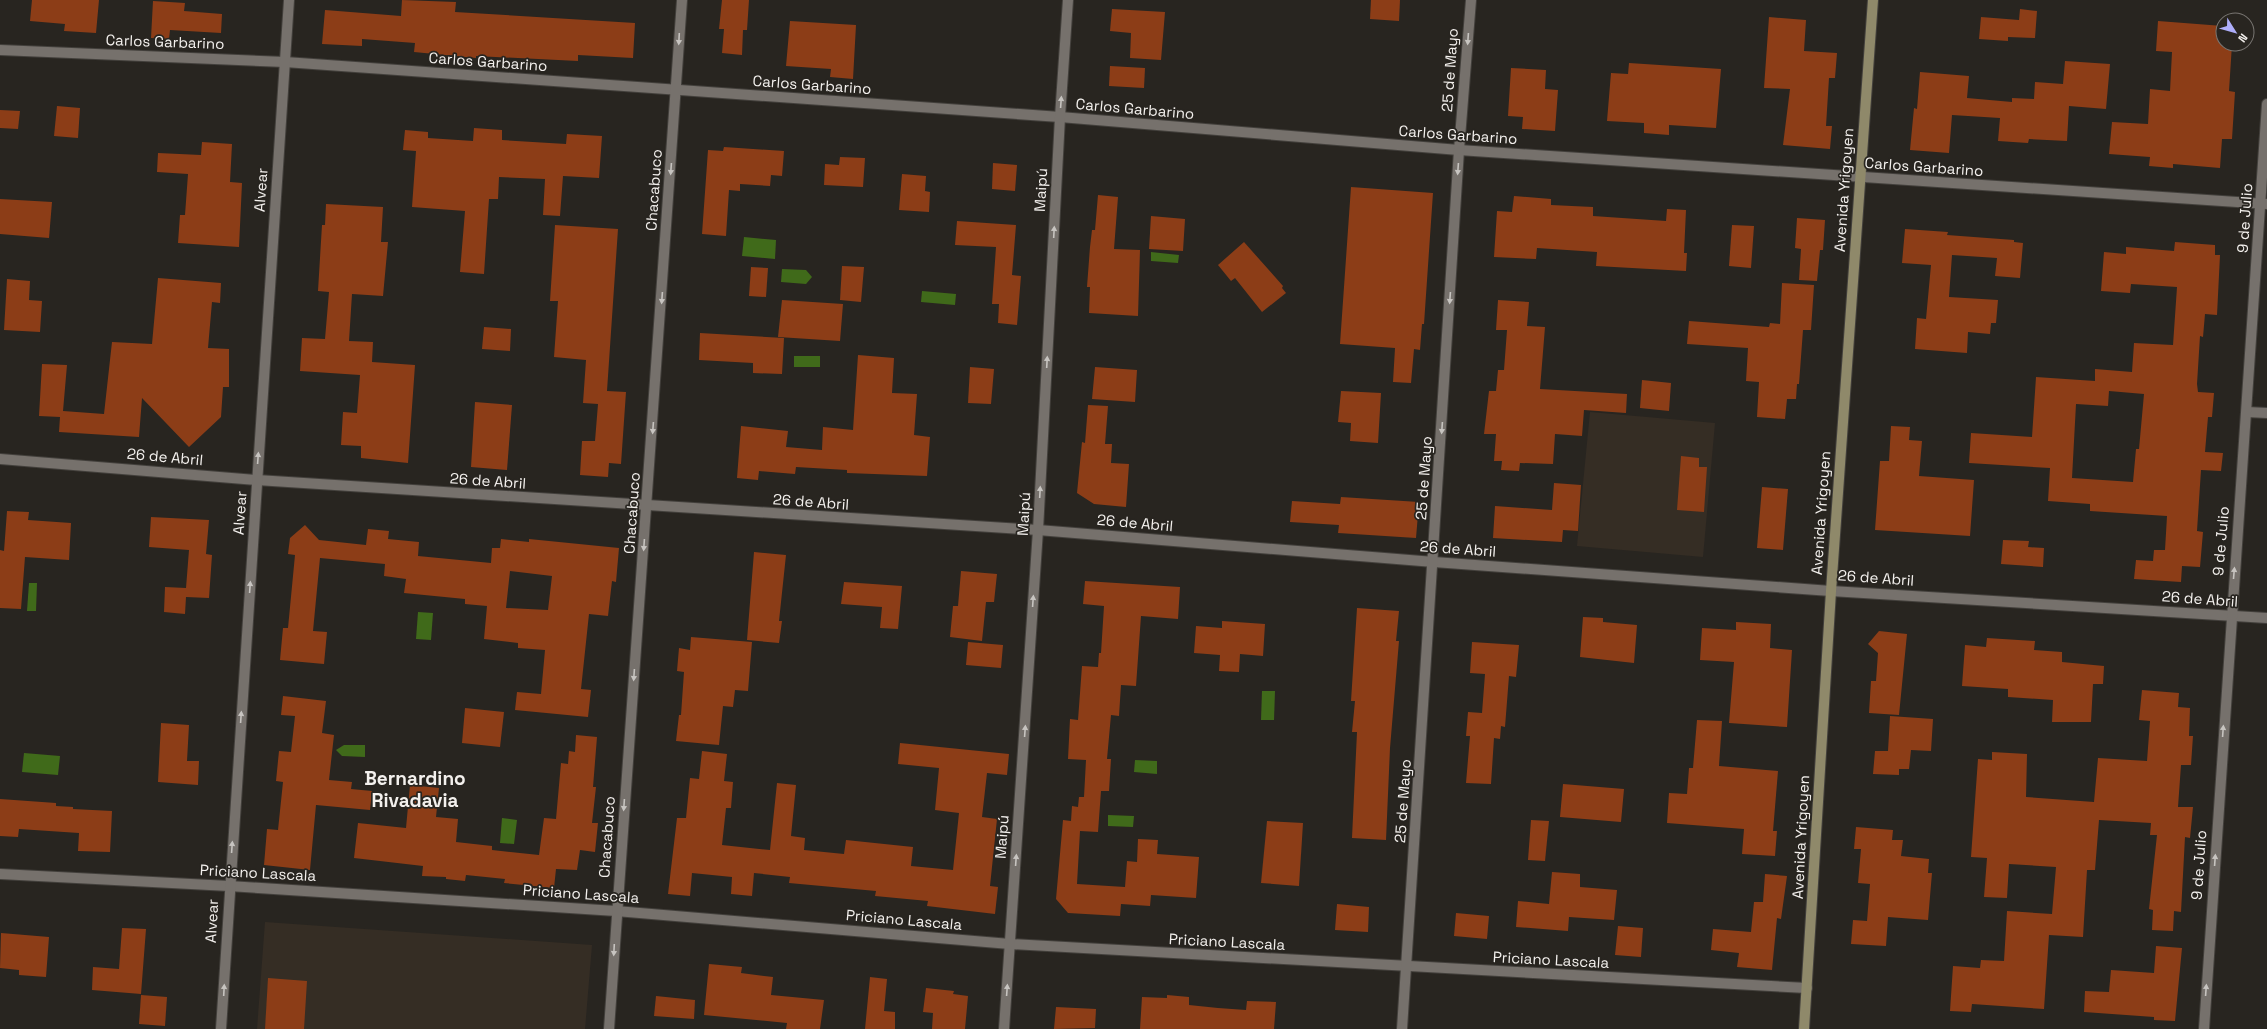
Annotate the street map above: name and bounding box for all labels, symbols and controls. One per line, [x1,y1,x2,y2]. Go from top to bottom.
north arrow [2215,12,2255,52]
street label: 25 de Mayo [1437,27,1462,113]
street label: Carlos Garbarino [105,30,225,53]
text: N [2235,31,2251,45]
one-way arrow [676,33,683,45]
one-way arrow [1464,33,1471,45]
street label: Carlos Garbarino [428,48,548,75]
street label: Carlos Garbarino [752,71,872,98]
street label: Carlos Garbarino [1075,94,1195,123]
one-way arrow [1057,96,1064,108]
street label: Carlos Garbarino [1398,121,1518,148]
street label: Avenida Yrigoyen [1830,127,1857,253]
street label: Chacabuco [641,148,666,231]
street label: Carlos Garbarino [1864,153,1984,180]
one-way arrow [1455,162,1461,175]
one-way arrow [668,163,675,175]
street label: Alvear [249,167,272,213]
street label: Maipú [1030,167,1051,213]
street label: 9 de Julio [2233,183,2256,253]
one-way arrow [1050,226,1057,238]
one-way arrow [658,292,665,304]
one-way arrow [1447,292,1453,305]
one-way arrow [1044,355,1050,368]
one-way arrow [649,422,656,434]
one-way arrow [1439,422,1445,435]
street label: 25 de Mayo [1411,435,1436,521]
street label: 26 de Abril [126,444,204,469]
street label: Avenida Yrigoyen [1807,450,1834,576]
one-way arrow [255,452,262,464]
street label: 26 de Abril [449,468,527,493]
street label: Chacabuco [619,471,644,554]
one-way arrow [1037,486,1044,498]
street label: 26 de Abril [772,489,850,514]
street label: Alvear [228,490,251,536]
street label: Maipú [1013,491,1034,537]
street label: 9 de Julio [2208,505,2233,577]
street label: 26 de Abril [1096,510,1174,535]
street label: 26 de Abril [1419,536,1497,561]
one-way arrow [641,539,648,551]
street label: 26 de Abril [1837,565,1915,590]
one-way arrow [2230,567,2237,579]
one-way arrow [246,581,253,593]
street label: 26 de Abril [2161,586,2239,611]
one-way arrow [1030,595,1037,607]
one-way arrow [631,669,638,681]
one-way arrow [237,711,244,723]
one-way arrow [1021,725,1028,737]
one-way arrow [2220,725,2227,737]
street label: 25 de Mayo [1390,758,1415,844]
district label: Bernardino Rivadavia [364,766,466,813]
street label: Avenida Yrigoyen [1788,774,1813,900]
street label: Chacabuco [594,795,619,878]
one-way arrow [621,799,628,811]
street label: Maipú [990,814,1013,860]
street label: 9 de Julio [2187,830,2210,900]
one-way arrow [229,841,236,853]
one-way arrow [1012,854,1019,866]
one-way arrow [2211,854,2218,866]
street label: Priciano Lascala [199,860,317,885]
street label: Priciano Lascala [522,880,640,907]
street label: Alvear [201,898,222,943]
street label: Priciano Lascala [845,905,963,934]
street label: Priciano Lascala [1168,929,1286,954]
one-way arrow [611,944,617,957]
street label: Priciano Lascala [1492,947,1610,972]
one-way arrow [220,984,227,996]
one-way arrow [1003,984,1010,996]
one-way arrow [2203,984,2210,996]

